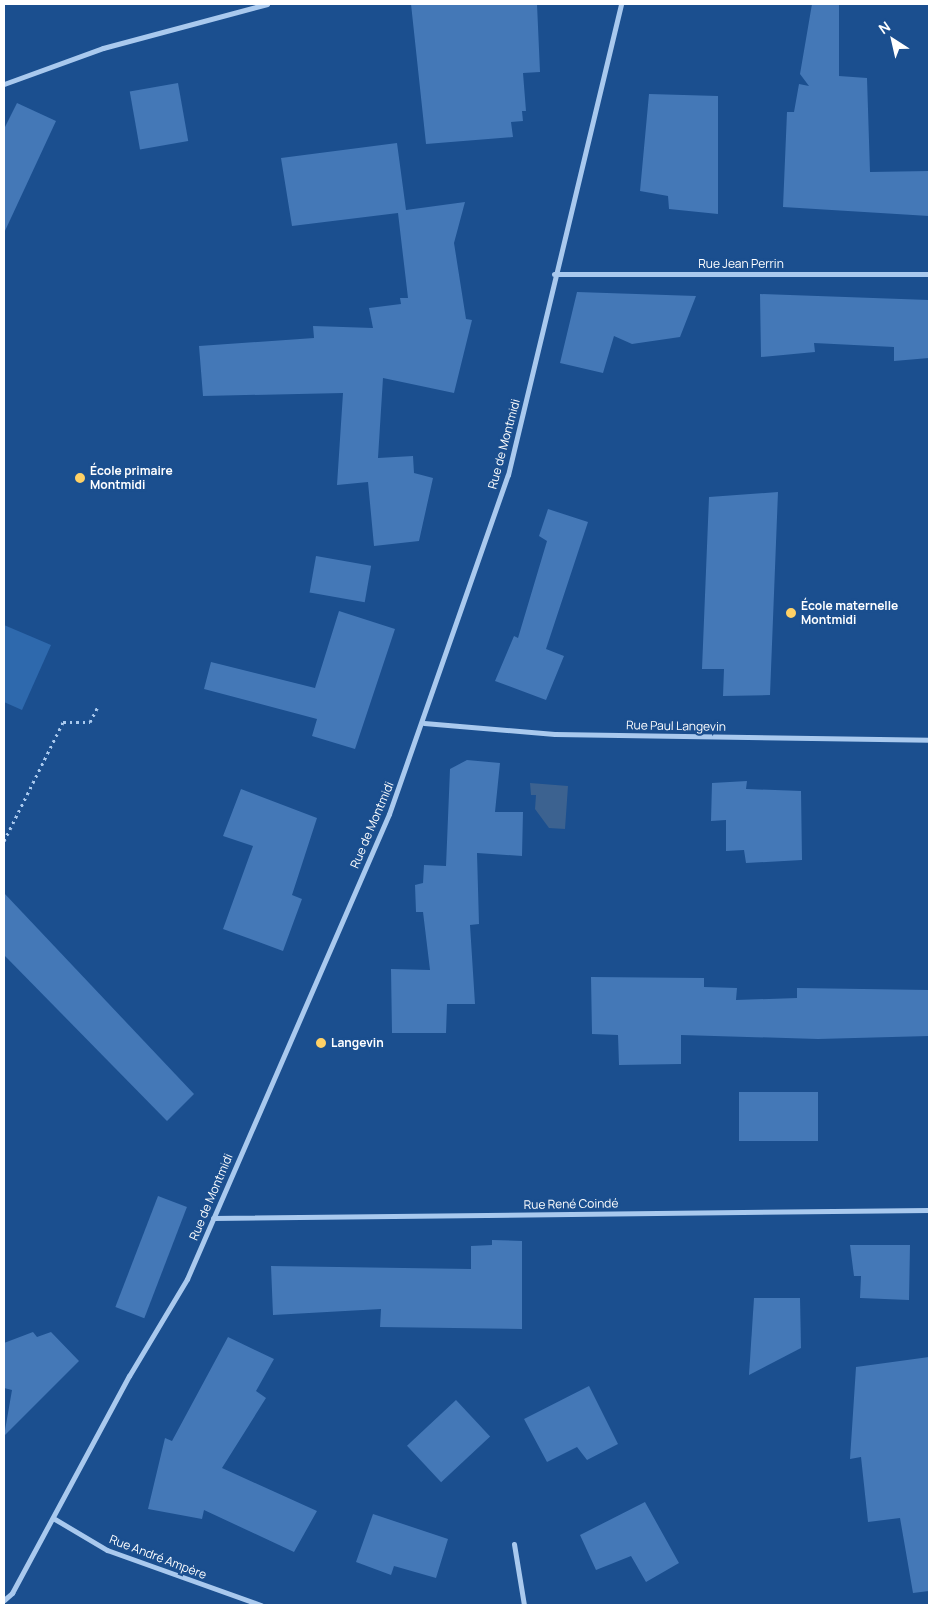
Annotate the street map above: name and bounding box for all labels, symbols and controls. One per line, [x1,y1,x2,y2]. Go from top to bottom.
north arrow [868,15,918,65]
text: N [875,17,894,38]
street label: Rue Jean Perrin [698,257,784,271]
street label: Rue de Montmidi [485,397,523,491]
place label: École primaire Montmidi [90,464,173,492]
marker: École primaire Montmidi [74,472,86,484]
place label: École maternelle Montmidi [801,599,898,627]
marker: École maternelle Montmidi [785,607,797,619]
street label: Rue Paul Langevin [626,718,726,734]
street label: Rue de Montmidi [347,780,397,870]
place label: Langevin [331,1036,384,1050]
marker: Langevin [315,1037,327,1049]
street label: Rue de Montmidi [186,1152,236,1242]
street label: Rue René Coindé [524,1196,618,1212]
street label: Rue André Ampère [107,1532,209,1582]

